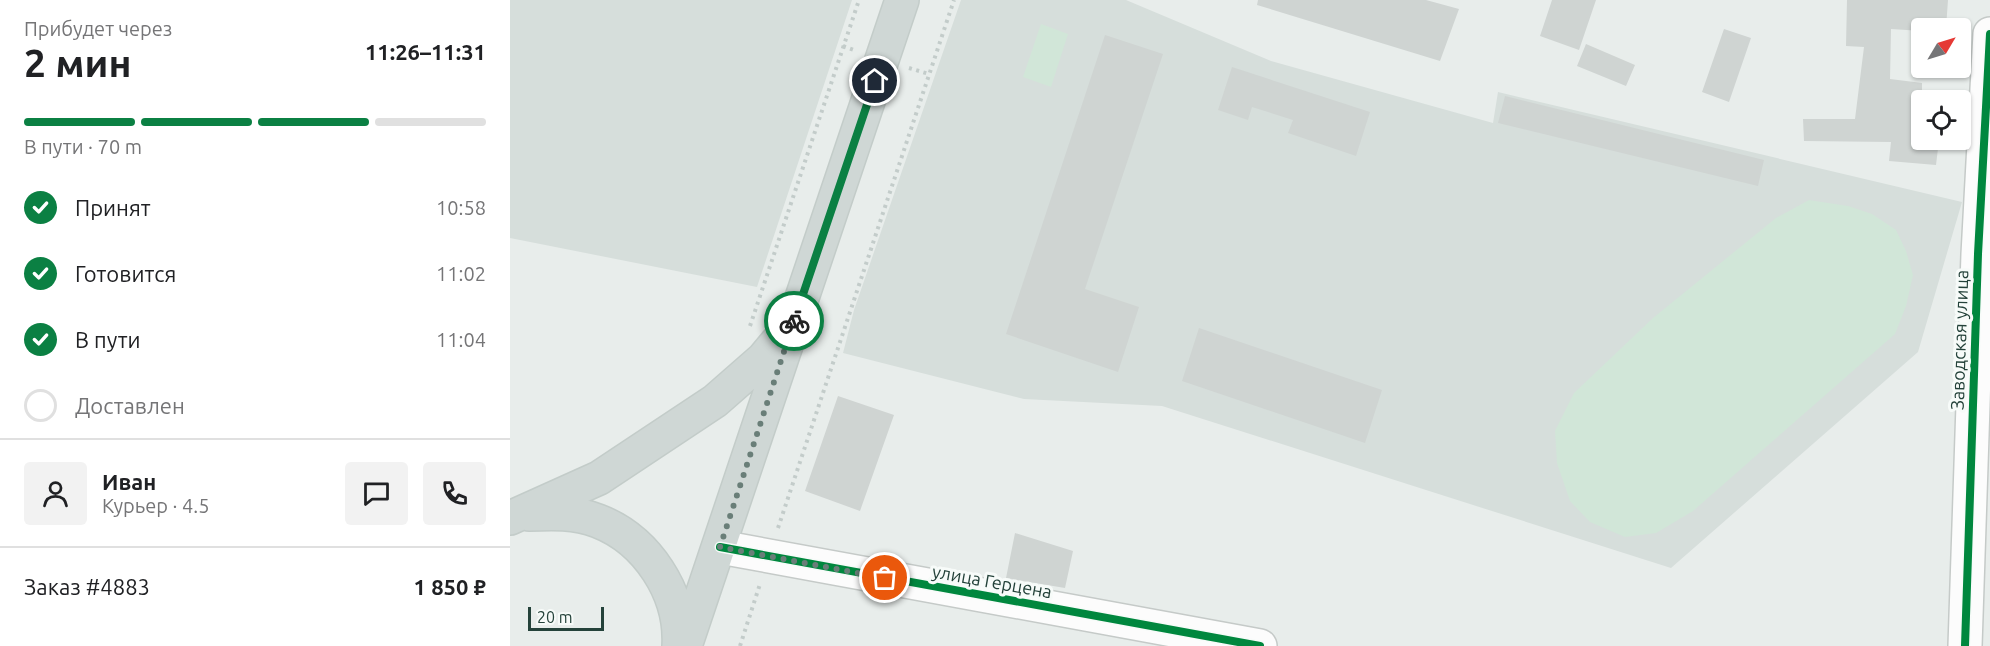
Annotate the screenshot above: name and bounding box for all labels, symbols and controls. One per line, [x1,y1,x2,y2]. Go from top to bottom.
text: Прибудет через [24,17,172,40]
north arrow [1911,18,1971,78]
map controls [1911,18,1971,150]
text: 11:26–11:31 [365,39,486,64]
text: 2 мин [24,41,132,84]
pin [849,55,900,106]
icon: home [858,64,891,97]
button: locate [1911,90,1971,150]
text: В пути · 70 m [24,135,142,158]
icon: check [24,191,57,224]
text: Принят [75,195,151,220]
text: 10:58 [436,196,486,219]
icon: check [24,257,57,290]
text: Готовится [75,261,176,286]
text: 11:02 [436,262,486,285]
street label: Заводская улица [1947,270,1971,410]
courier [764,291,824,351]
icon: bike [778,305,811,338]
icon: check [24,323,57,356]
text: В пути [75,327,141,352]
text: 11:04 [436,328,486,351]
text: Доставлен [75,393,185,418]
button: person [24,462,87,525]
button: chat [345,462,408,525]
button: phone [423,462,486,525]
text: Иван [102,469,156,494]
text: Курьер · 4.5 [102,494,209,517]
pin [859,552,910,603]
icon: bag [868,561,901,594]
street label: улица Герцена [931,561,1054,601]
text: Заказ #4883 [24,574,150,599]
text: 1 850 ₽ [414,574,486,599]
scale bar [528,604,604,632]
text: 20 m [537,608,573,626]

